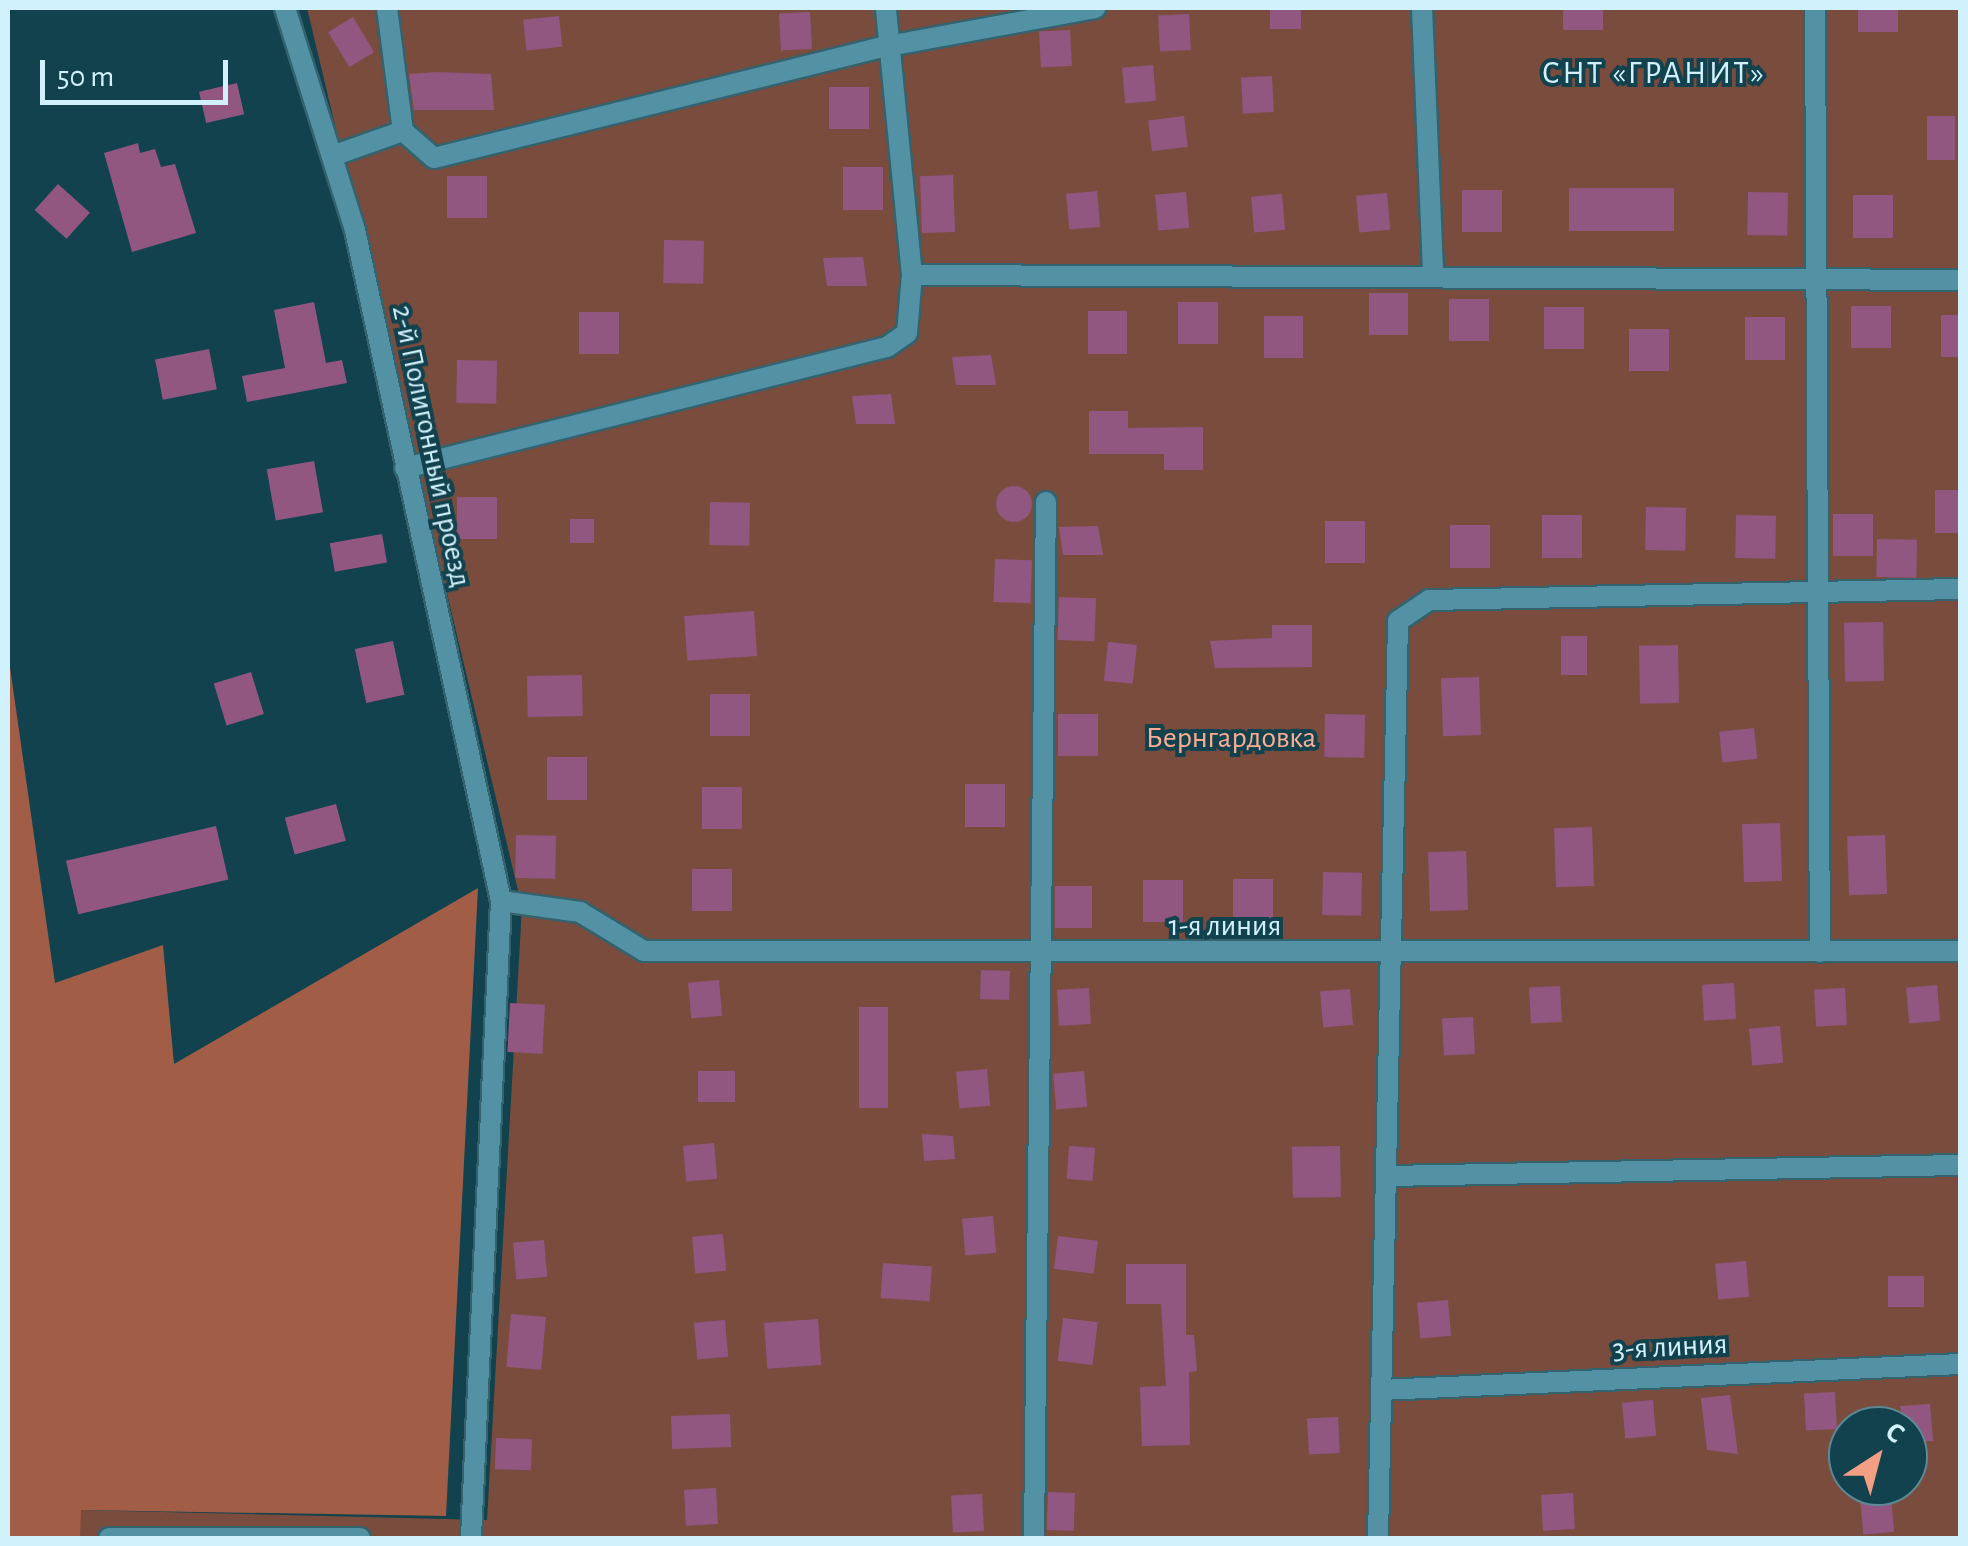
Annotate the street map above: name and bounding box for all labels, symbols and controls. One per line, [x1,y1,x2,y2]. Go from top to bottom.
scale bar [45,40,232,102]
district label: СНТ «ГРАНИТ» [1542,54,1766,92]
text: 50 m [57,62,114,92]
street label: 2-й Полигонный проезд [384,302,478,590]
park label: Бернгардовка [1146,720,1316,756]
street label: 1-я линия [1169,908,1281,944]
street label: 3-я линия [1612,1326,1728,1368]
north arrow [1828,1406,1928,1506]
text: С [1880,1417,1909,1449]

